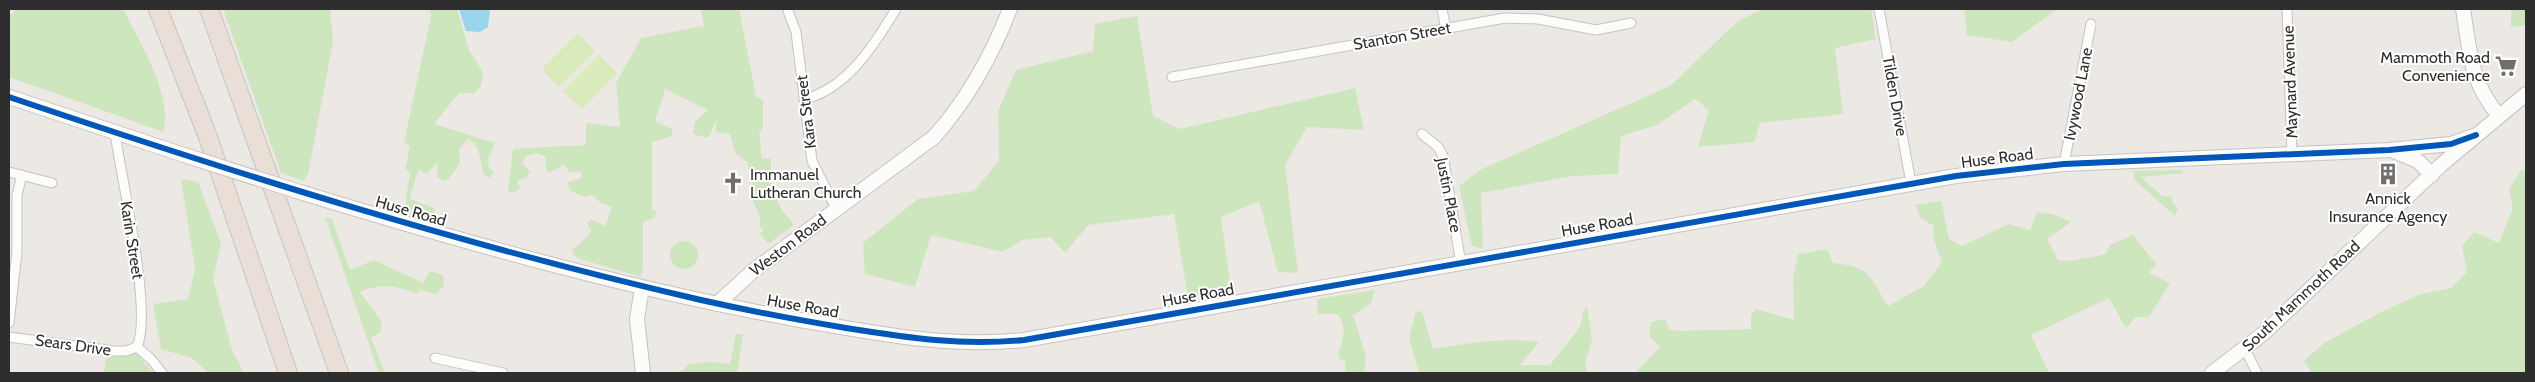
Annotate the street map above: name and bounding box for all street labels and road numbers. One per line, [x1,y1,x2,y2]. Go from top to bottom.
street label: Stanton Street [1352,18,1453,54]
street label: Maynard Avenue [2279,25,2301,139]
street label: Ivywood Lane [2060,46,2096,142]
street label: Tilden Drive [1879,54,1911,138]
street label: Kara Street [792,73,820,150]
street label: Huse Road [1960,144,2034,172]
street label: Justin Place [1432,155,1466,234]
street label: Huse Road [373,192,449,230]
street label: Karin Street [116,200,148,281]
street label: Huse Road [1560,209,1634,241]
street label: Weston Road [746,210,830,280]
street label: South Mammoth Road [2238,237,2364,355]
street label: Huse Road [1161,279,1235,311]
street label: Huse Road [766,290,840,322]
street label: Sears Drive [34,330,112,360]

